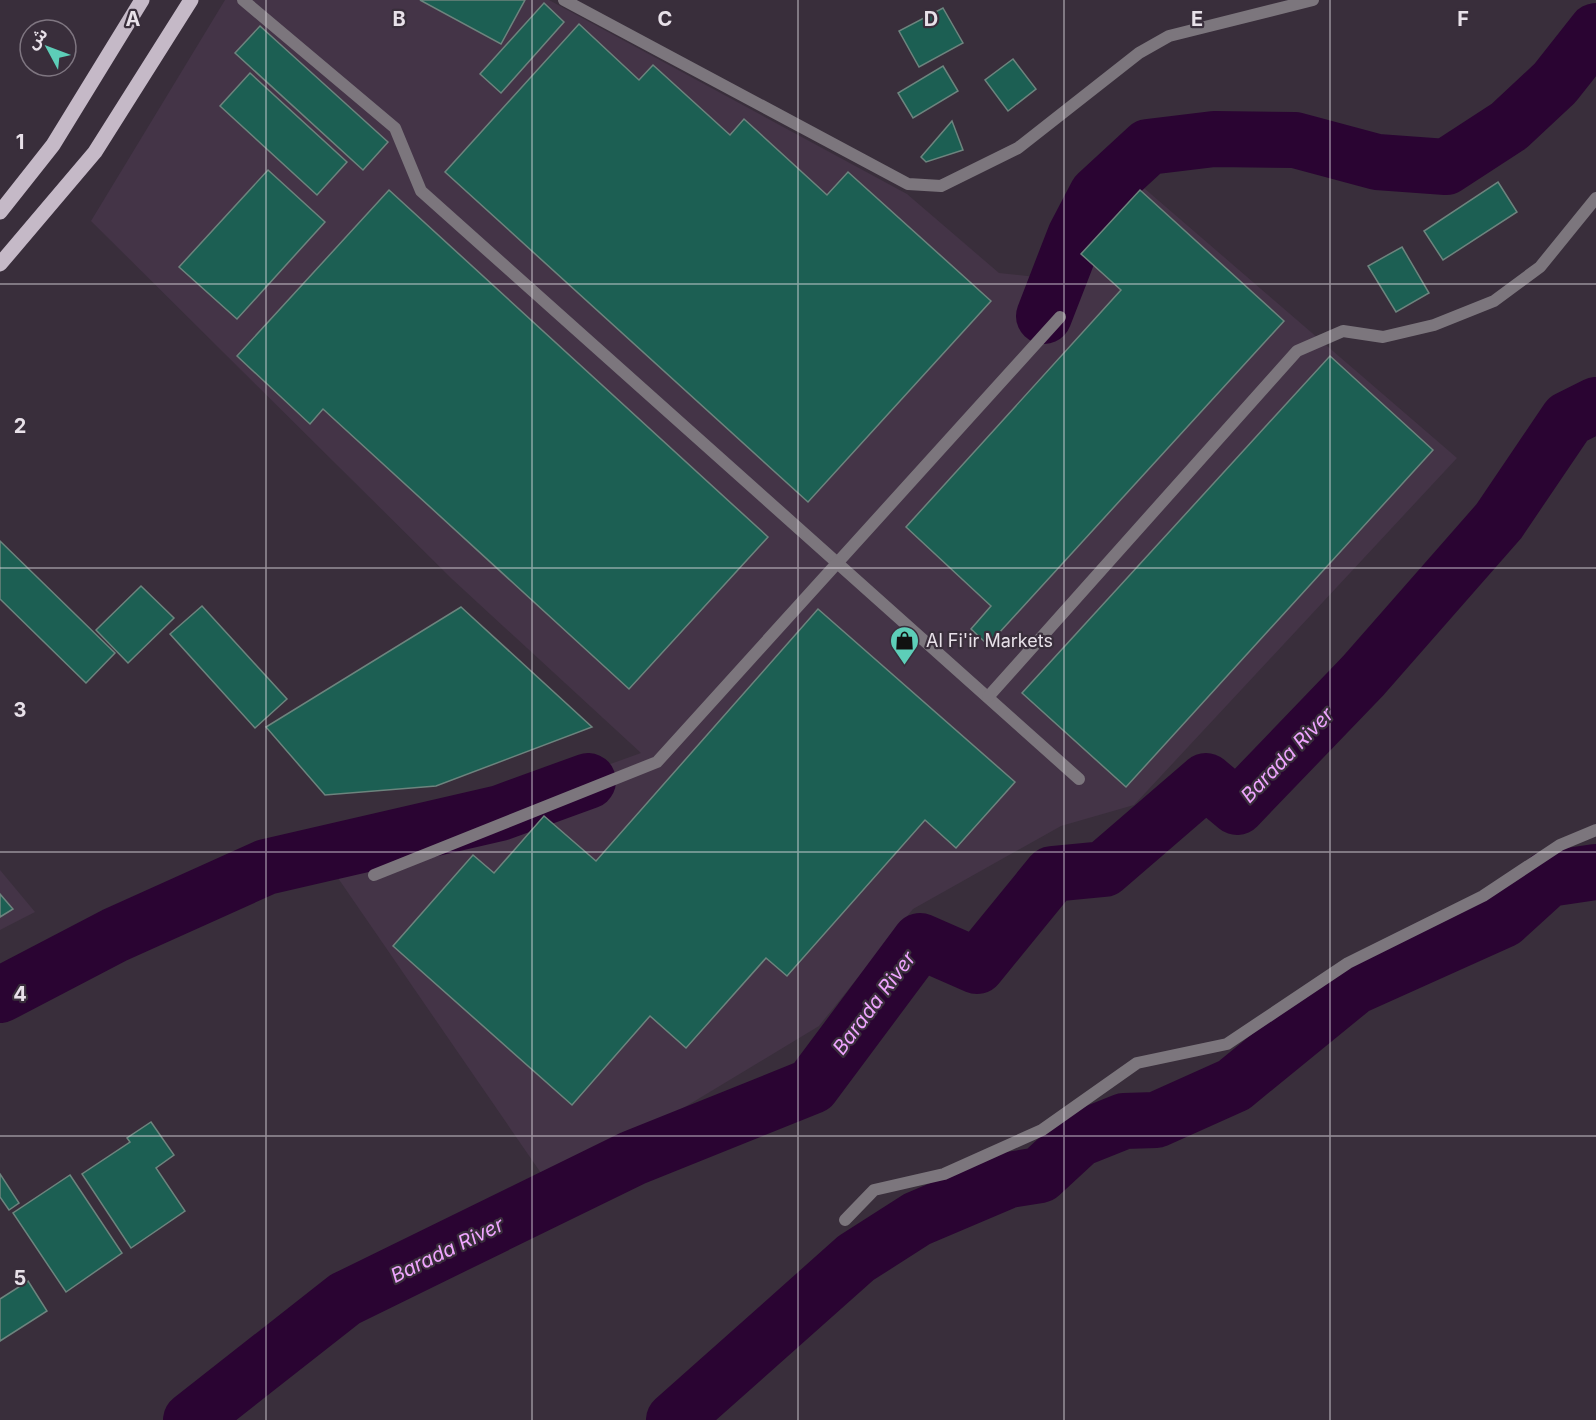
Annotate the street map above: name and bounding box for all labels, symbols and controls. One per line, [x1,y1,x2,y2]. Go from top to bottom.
text: A [126,7,141,31]
text: B [392,7,406,31]
text: C [658,7,672,31]
text: D [924,7,938,31]
text: E [1191,7,1203,31]
text: F [1457,7,1469,31]
north arrow [18,18,78,78]
text: ش [22,23,51,53]
text: 1 [16,130,24,154]
text: 2 [14,414,26,438]
shop icon: Al Fi'ir Markets [889,624,921,666]
place label: Al Fi'ir Markets [926,630,1053,651]
text: 3 [14,698,26,722]
water label: Barada River [1236,702,1339,807]
water label: Barada River [828,946,921,1059]
text: 4 [13,982,27,1006]
water label: Barada River [387,1212,508,1288]
text: 5 [14,1266,26,1290]

